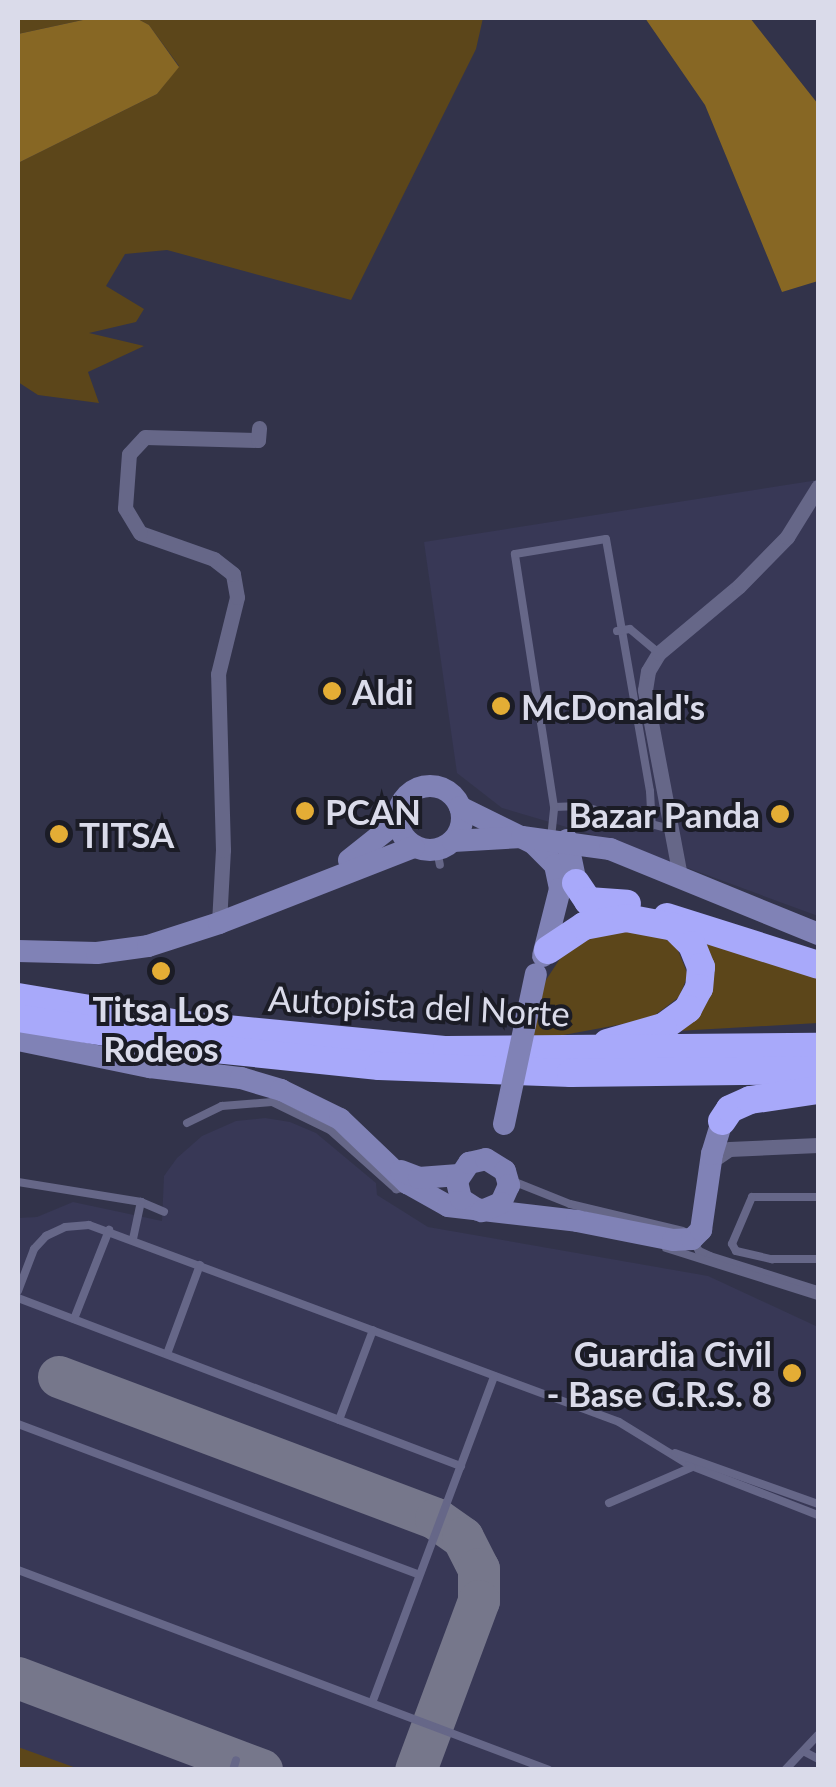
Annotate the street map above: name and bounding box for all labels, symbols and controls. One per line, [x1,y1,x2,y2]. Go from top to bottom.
place label: Aldi [352,670,414,712]
marker: Aldi [321,680,343,702]
place label: McDonald's [521,685,705,727]
marker: McDonald's [490,695,512,717]
place label: PCAN [325,790,421,832]
place label: Bazar Panda [568,793,760,835]
marker: PCAN [294,800,316,822]
marker: Bazar Panda [769,803,791,825]
place label: TITSA [79,813,174,855]
marker: TITSA [48,823,70,845]
marker: Titsa Los Rodeos [150,960,172,982]
street label: Autopista del Norte [267,976,571,1034]
place label: Titsa Los Rodeos [92,987,230,1069]
place label: Guardia Civil - Base G.R.S. 8 [546,1332,772,1414]
marker: Guardia Civil - Base G.R.S. 8 [781,1362,803,1384]

